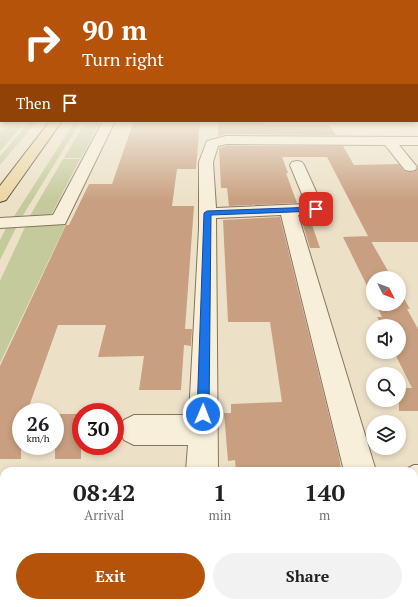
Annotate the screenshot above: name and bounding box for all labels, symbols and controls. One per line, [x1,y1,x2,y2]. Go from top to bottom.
text: 90 m [82,11,147,48]
icon: right [16,16,68,68]
text: Turn right [82,47,164,71]
icon: arrive [59,92,81,114]
text: Then [16,93,51,113]
pin [299,192,333,226]
icon: arrive [305,198,327,220]
north arrow [366,271,406,311]
map controls [366,271,406,455]
button: sound [366,319,406,359]
button: search [366,367,406,407]
position arrow [182,393,224,435]
speed limit sign: 30 [72,403,124,455]
text: 26 [27,410,49,437]
button: layers [366,415,406,455]
text: km/h [26,432,50,445]
text: 08:42 [73,476,135,508]
text: 1 [213,476,227,508]
text: 140 [304,476,345,508]
text: Arrival [84,506,124,524]
text: min [208,506,231,524]
text: m [319,506,330,524]
button: Exit [16,553,205,599]
button: Share [213,553,402,599]

